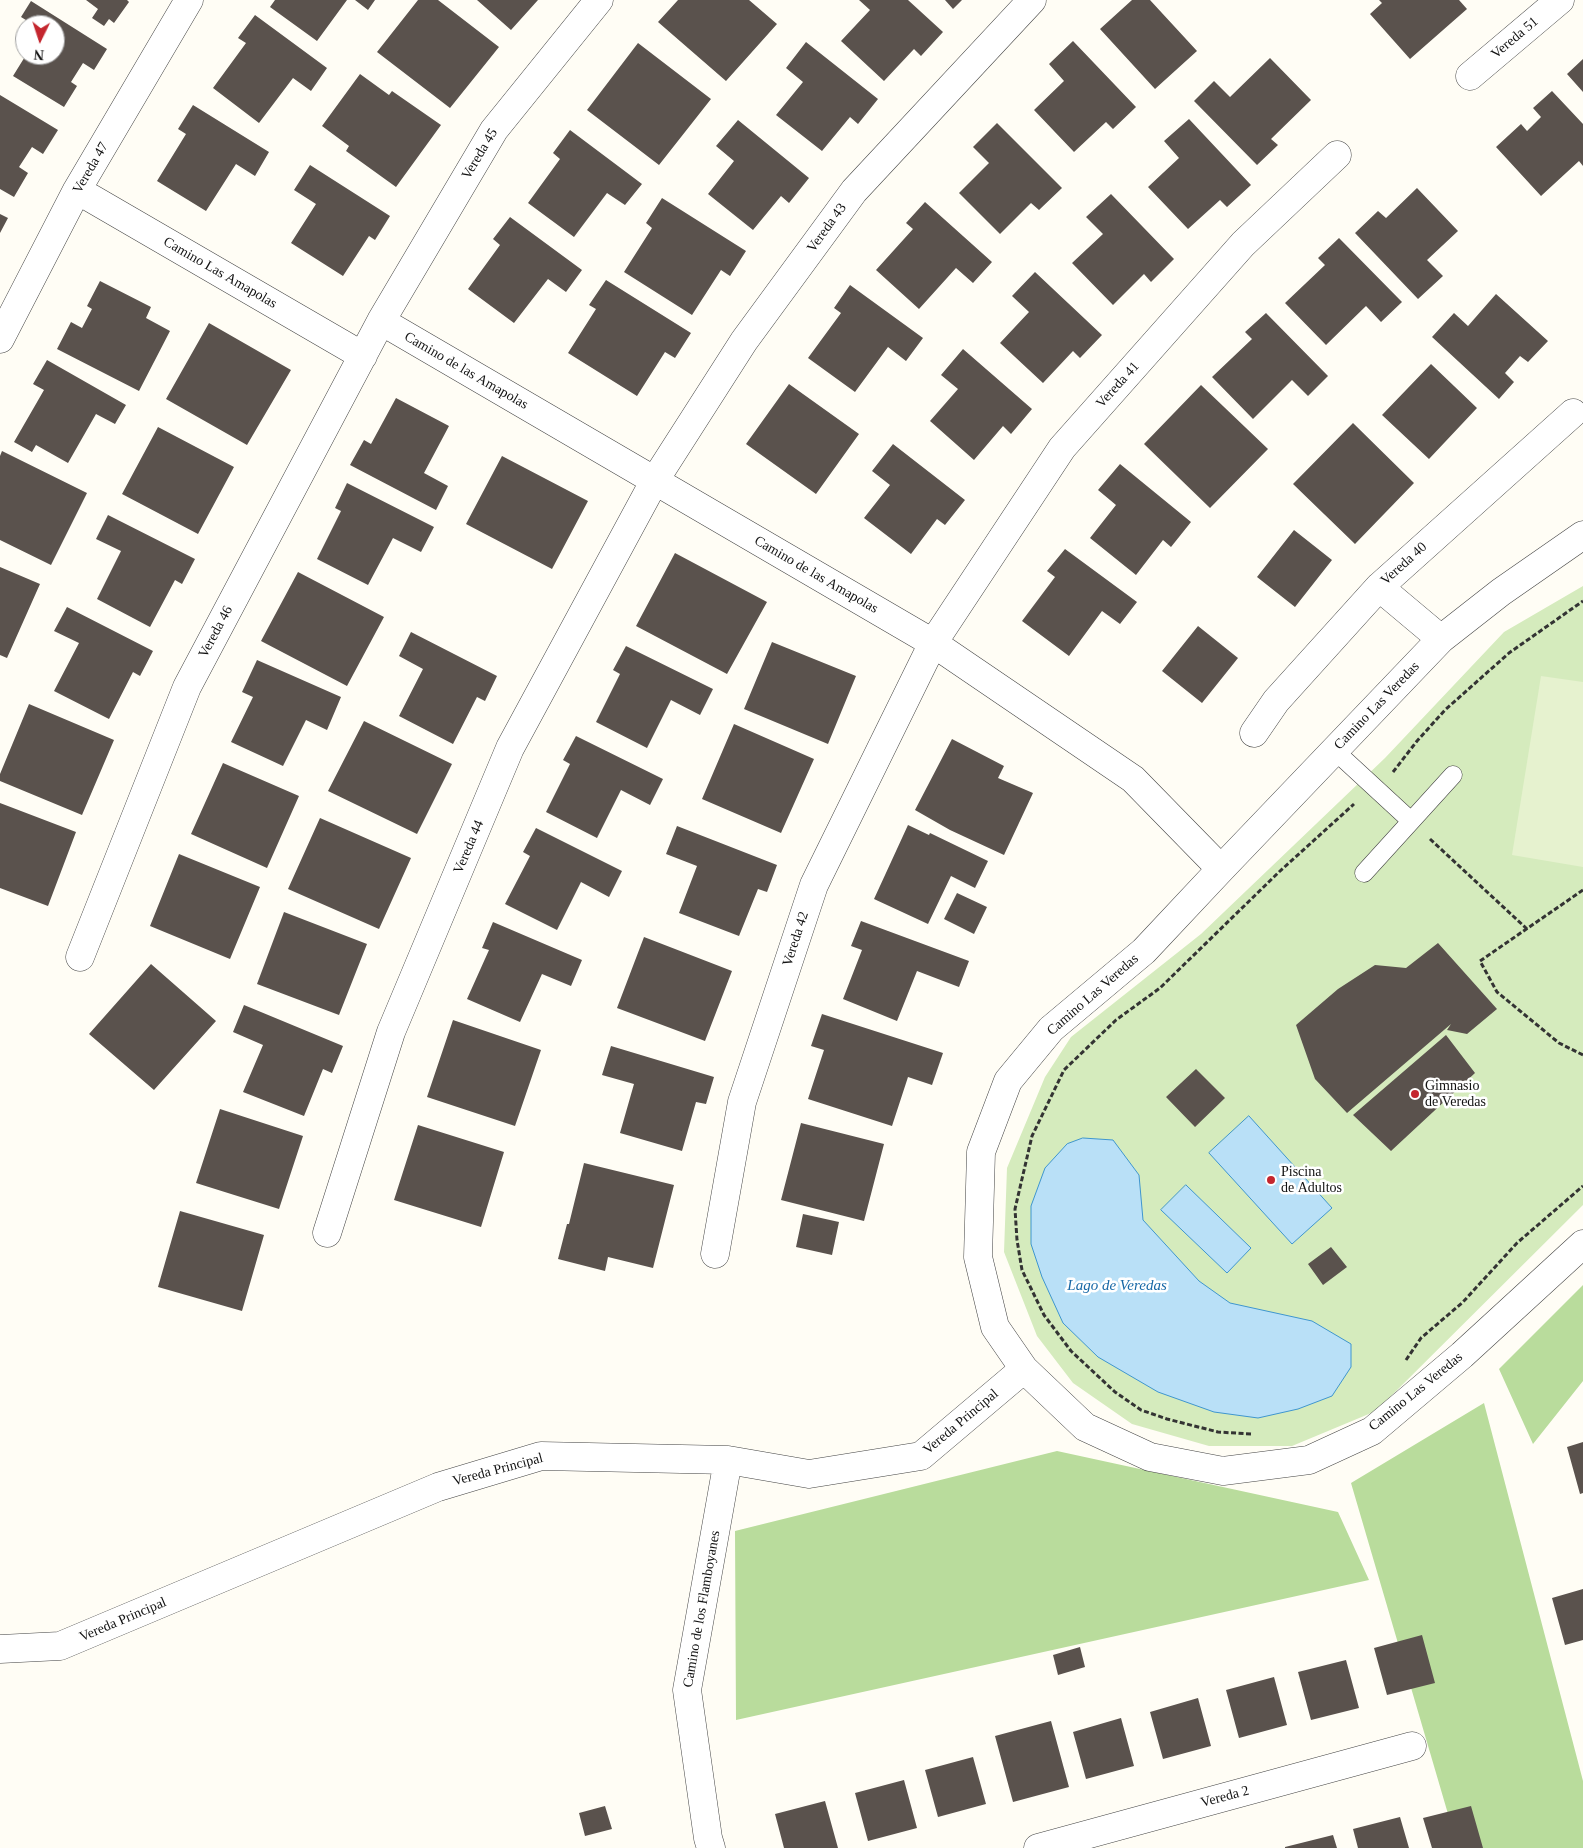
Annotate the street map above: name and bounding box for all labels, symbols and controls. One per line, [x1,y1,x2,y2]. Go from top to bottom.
street label: Vereda 51 [1488,13,1542,63]
north arrow [15,15,65,65]
text: N [33,47,45,62]
street label: Vereda 45 [458,126,502,182]
street label: Vereda 47 [70,139,112,197]
street label: Vereda 43 [804,200,850,256]
street label: Camino Las Amapolas [160,234,280,312]
street label: Camino de las Amapolas [401,329,531,413]
street label: Vereda 41 [1093,358,1143,412]
street label: Camino de las Amapolas [751,533,881,617]
street label: Vereda 40 [1377,539,1431,589]
street label: Vereda 46 [195,603,237,661]
street label: Camino Las Veredas [1331,658,1423,754]
street label: Vereda 44 [450,818,488,876]
street label: Vereda 42 [779,910,813,968]
street label: Camino Las Veredas [1044,951,1142,1039]
place label: Gimnasio de Veredas [1425,1078,1486,1110]
marker: Gimnasio de Veredas [1409,1088,1421,1100]
place label: Piscina de Adultos [1281,1164,1342,1196]
marker: Piscina de Adultos [1265,1174,1277,1186]
water label: Lago de Veredas [1067,1277,1167,1295]
street label: Camino Las Veredas [1366,1349,1466,1435]
street label: Vereda Principal [920,1386,1002,1458]
street label: Vereda Principal [451,1450,545,1490]
street label: Camino de los Flamboyanes [680,1529,724,1689]
street label: Vereda Principal [77,1594,169,1646]
street label: Vereda 2 [1199,1782,1251,1812]

